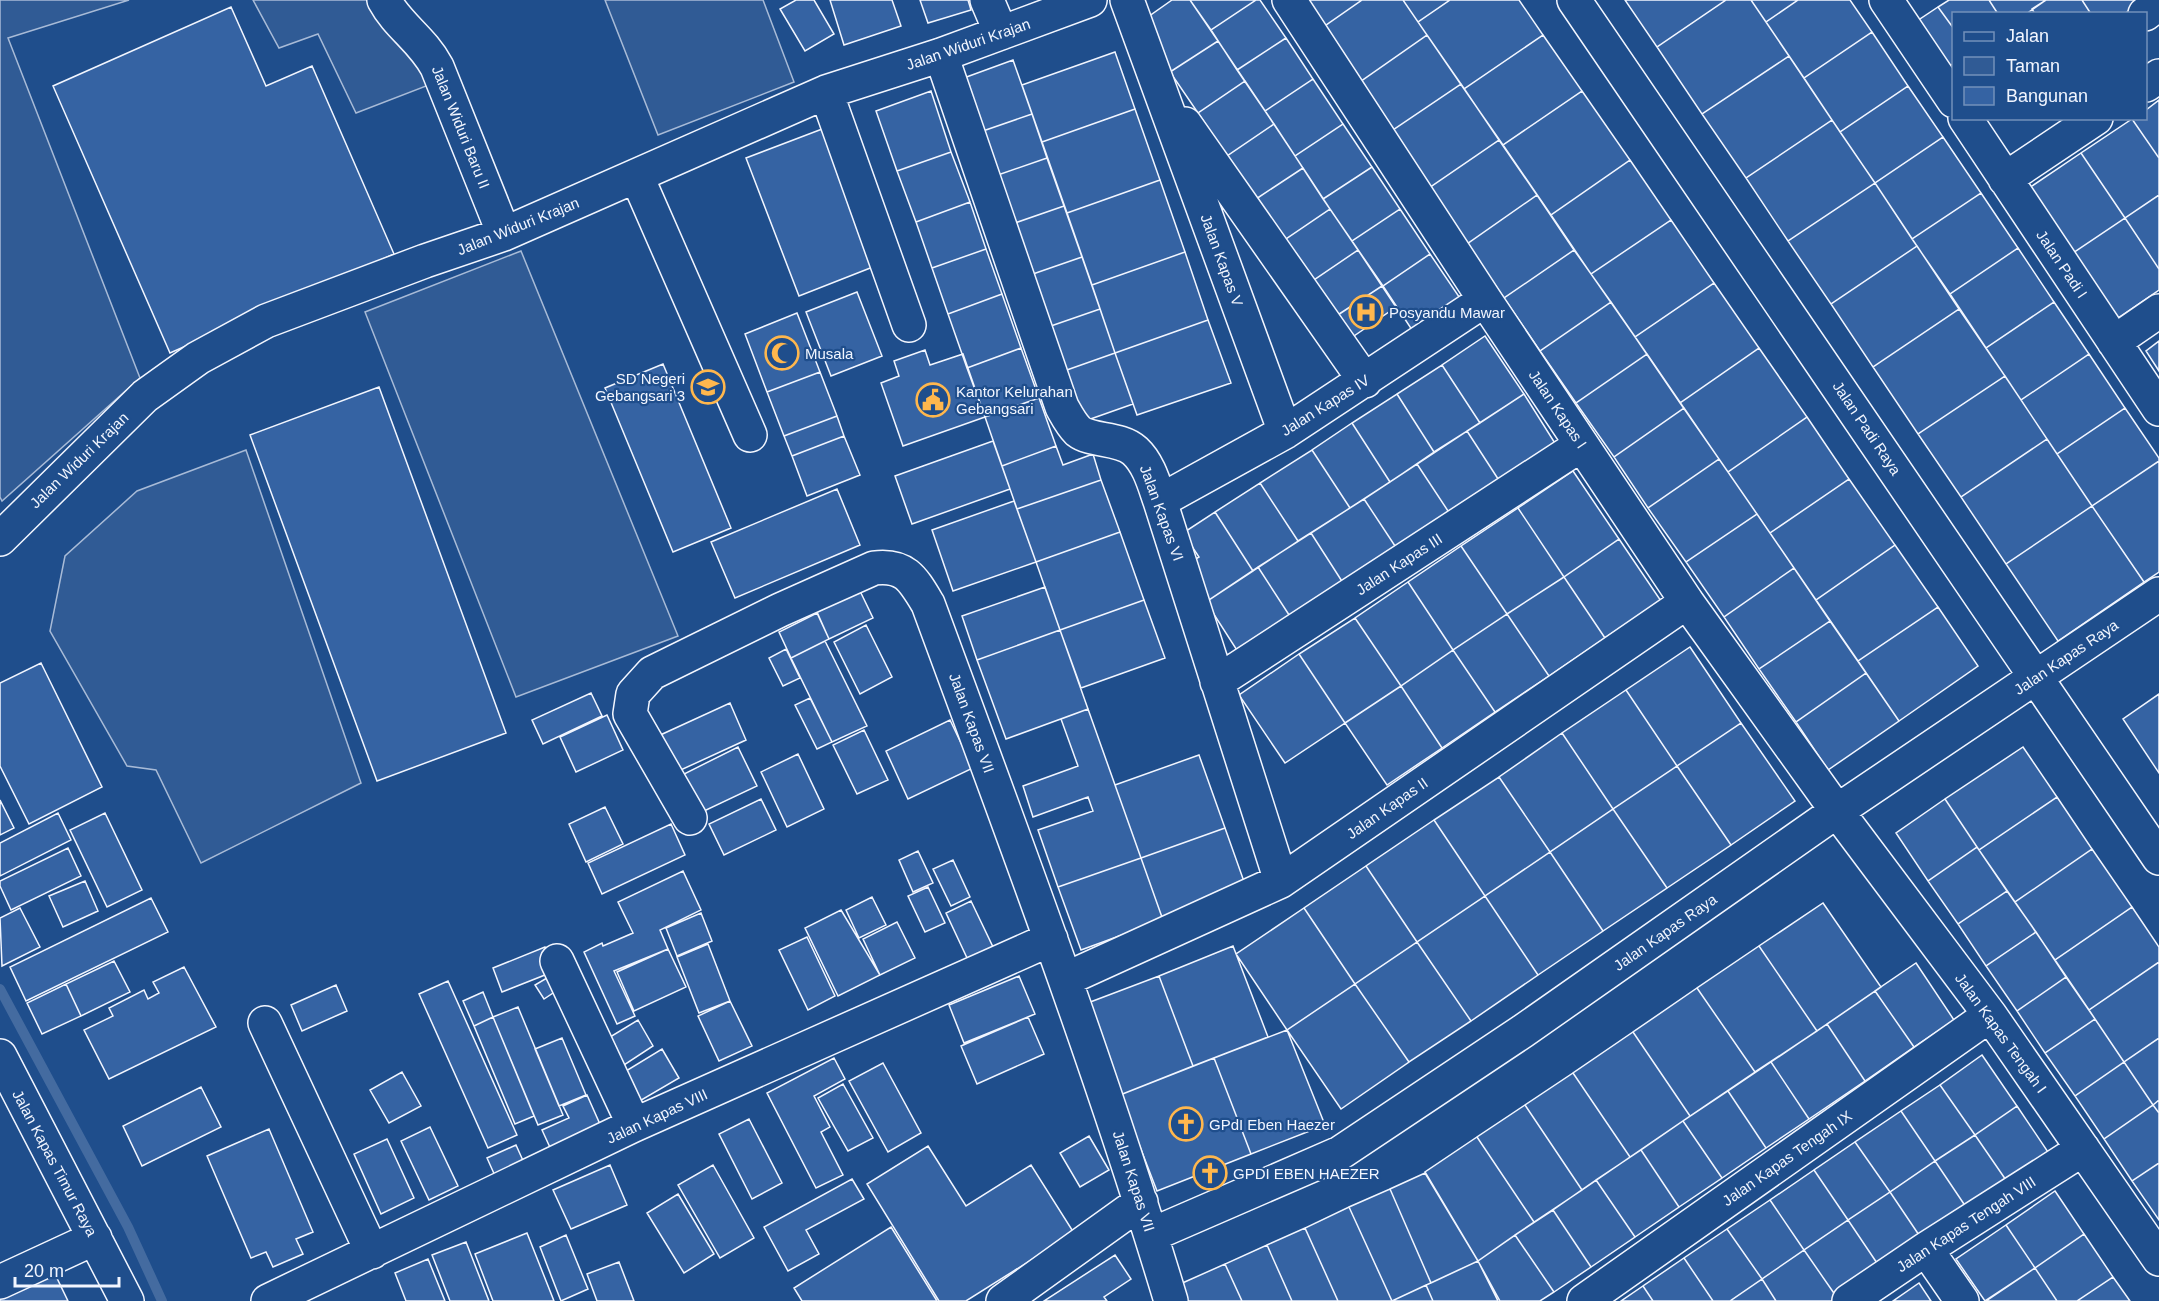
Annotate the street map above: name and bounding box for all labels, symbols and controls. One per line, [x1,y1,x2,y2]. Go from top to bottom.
legend [1952,12,2147,120]
street label: Jalan Widuri Krajan [904,15,1032,73]
text: Jalan [2006,26,2049,46]
text: Taman [2006,56,2060,76]
street label: Jalan Widuri Baru II [429,63,493,191]
text: Bangunan [2006,86,2088,106]
street label: Jalan Widuri Krajan [455,194,581,258]
street label: Jalan Kapas V [1197,212,1247,308]
street label: Jalan Padi I [2033,227,2091,301]
hospital icon: Posyandu Mawar [1348,294,1384,330]
place label: Posyandu Mawar [1389,304,1505,321]
mosque icon: Musala [764,335,800,371]
place label: Musala [805,345,854,362]
street label: Jalan Kapas I [1526,367,1590,451]
school or university icon: SD Negeri Gebangsari 3 [690,369,726,405]
place label: SD Negeri Gebangsari 3 [595,370,685,404]
street label: Jalan Kapas IV [1278,371,1372,439]
street label: Jalan Padi Raya [1829,378,1905,479]
public building icon: Kantor Kelurahan Gebangsari [915,382,951,418]
place label: Kantor Kelurahan Gebangsari [956,383,1073,417]
street label: Jalan Widuri Krajan [26,409,132,511]
street label: Jalan Kapas VI [1137,463,1187,563]
street label: Jalan Kapas III [1353,530,1445,598]
street label: Jalan Kapas Raya [2011,616,2122,698]
street label: Jalan Kapas VII [946,671,998,775]
street label: Jalan Kapas II [1343,774,1431,842]
street label: Jalan Kapas Raya [1610,890,1720,974]
street label: Jalan Kapas Tengah I [1952,970,2050,1096]
street label: Jalan Kapas VIII [604,1085,710,1147]
street label: Jalan Kapas Timur Raya [9,1087,101,1240]
church icon: GPdI Eben Haezer [1168,1106,1204,1142]
street label: Jalan Kapas Tengah IX [1719,1107,1855,1209]
place label: GPdI Eben Haezer [1209,1116,1335,1133]
street label: Jalan Kapas VII [1110,1128,1158,1234]
church icon: GPDI EBEN HAEZER [1192,1155,1228,1191]
place label: GPDI EBEN HAEZER [1233,1165,1380,1182]
street label: Jalan Kapas Tengah VIII [1893,1173,2039,1275]
scale bar [15,1250,118,1288]
text: 20 m [24,1261,64,1281]

